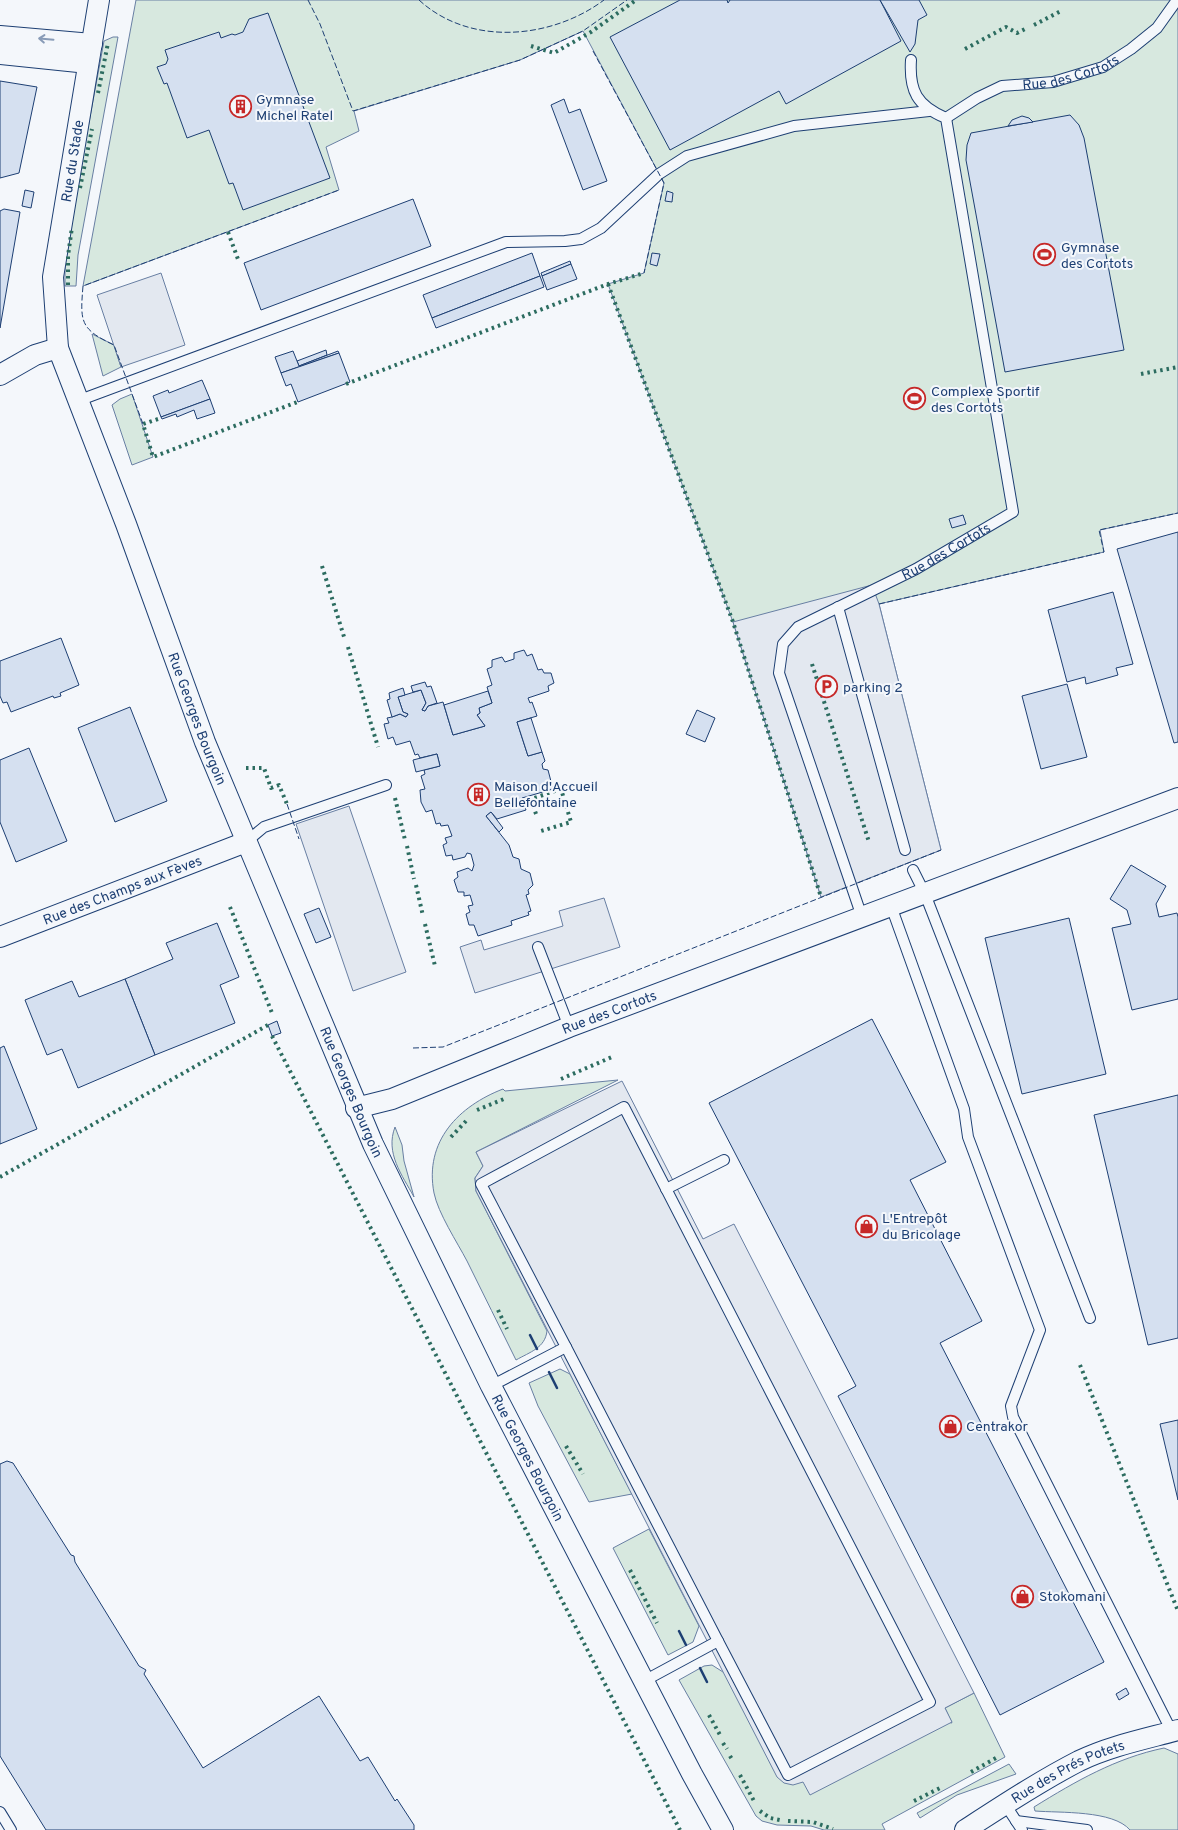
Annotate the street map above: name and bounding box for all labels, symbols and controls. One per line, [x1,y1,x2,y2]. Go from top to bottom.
one-way arrow [38,34,54,44]
street label: Rue des Cortots [1022,52,1123,94]
place label: Gymnase Michel Ratel [256,92,333,125]
building icon: Gymnase Michel Ratel [228,95,252,119]
street label: Rue du Stade [59,119,88,204]
place label: Gymnase des Cortots [1061,240,1133,273]
sports icon: Gymnase des Cortots [1033,243,1057,267]
place label: Complexe Sportif des Cortots [931,384,1040,417]
sports icon: Complexe Sportif des Cortots [903,387,927,411]
street label: Rue des Cortots [899,520,994,585]
street label: Rue Georges Bourgoin [163,651,229,788]
parking icon: parking 2 [815,675,839,699]
place label: parking 2 [843,680,903,697]
place label: Maison d'Accueil Bellefontaine [494,779,598,812]
building icon: Maison d'Accueil Bellefontaine [466,782,490,806]
street label: Rue des Champs aux Fèves [41,853,205,930]
street label: Rue des Cortots [560,988,659,1039]
street label: Rue Georges Bourgoin [315,1025,385,1161]
place label: L'Entrepôt du Bricolage [882,1211,961,1244]
shop icon: L'Entrepôt du Bricolage [854,1214,878,1238]
street label: Rue Georges Bourgoin [487,1392,567,1524]
shop icon: Centrakor [938,1414,962,1438]
place label: Centrakor [966,1419,1028,1436]
shop icon: Stokomani [1011,1584,1035,1608]
place label: Stokomani [1039,1589,1106,1606]
street label: Rue des Prés Potets [1009,1738,1127,1808]

